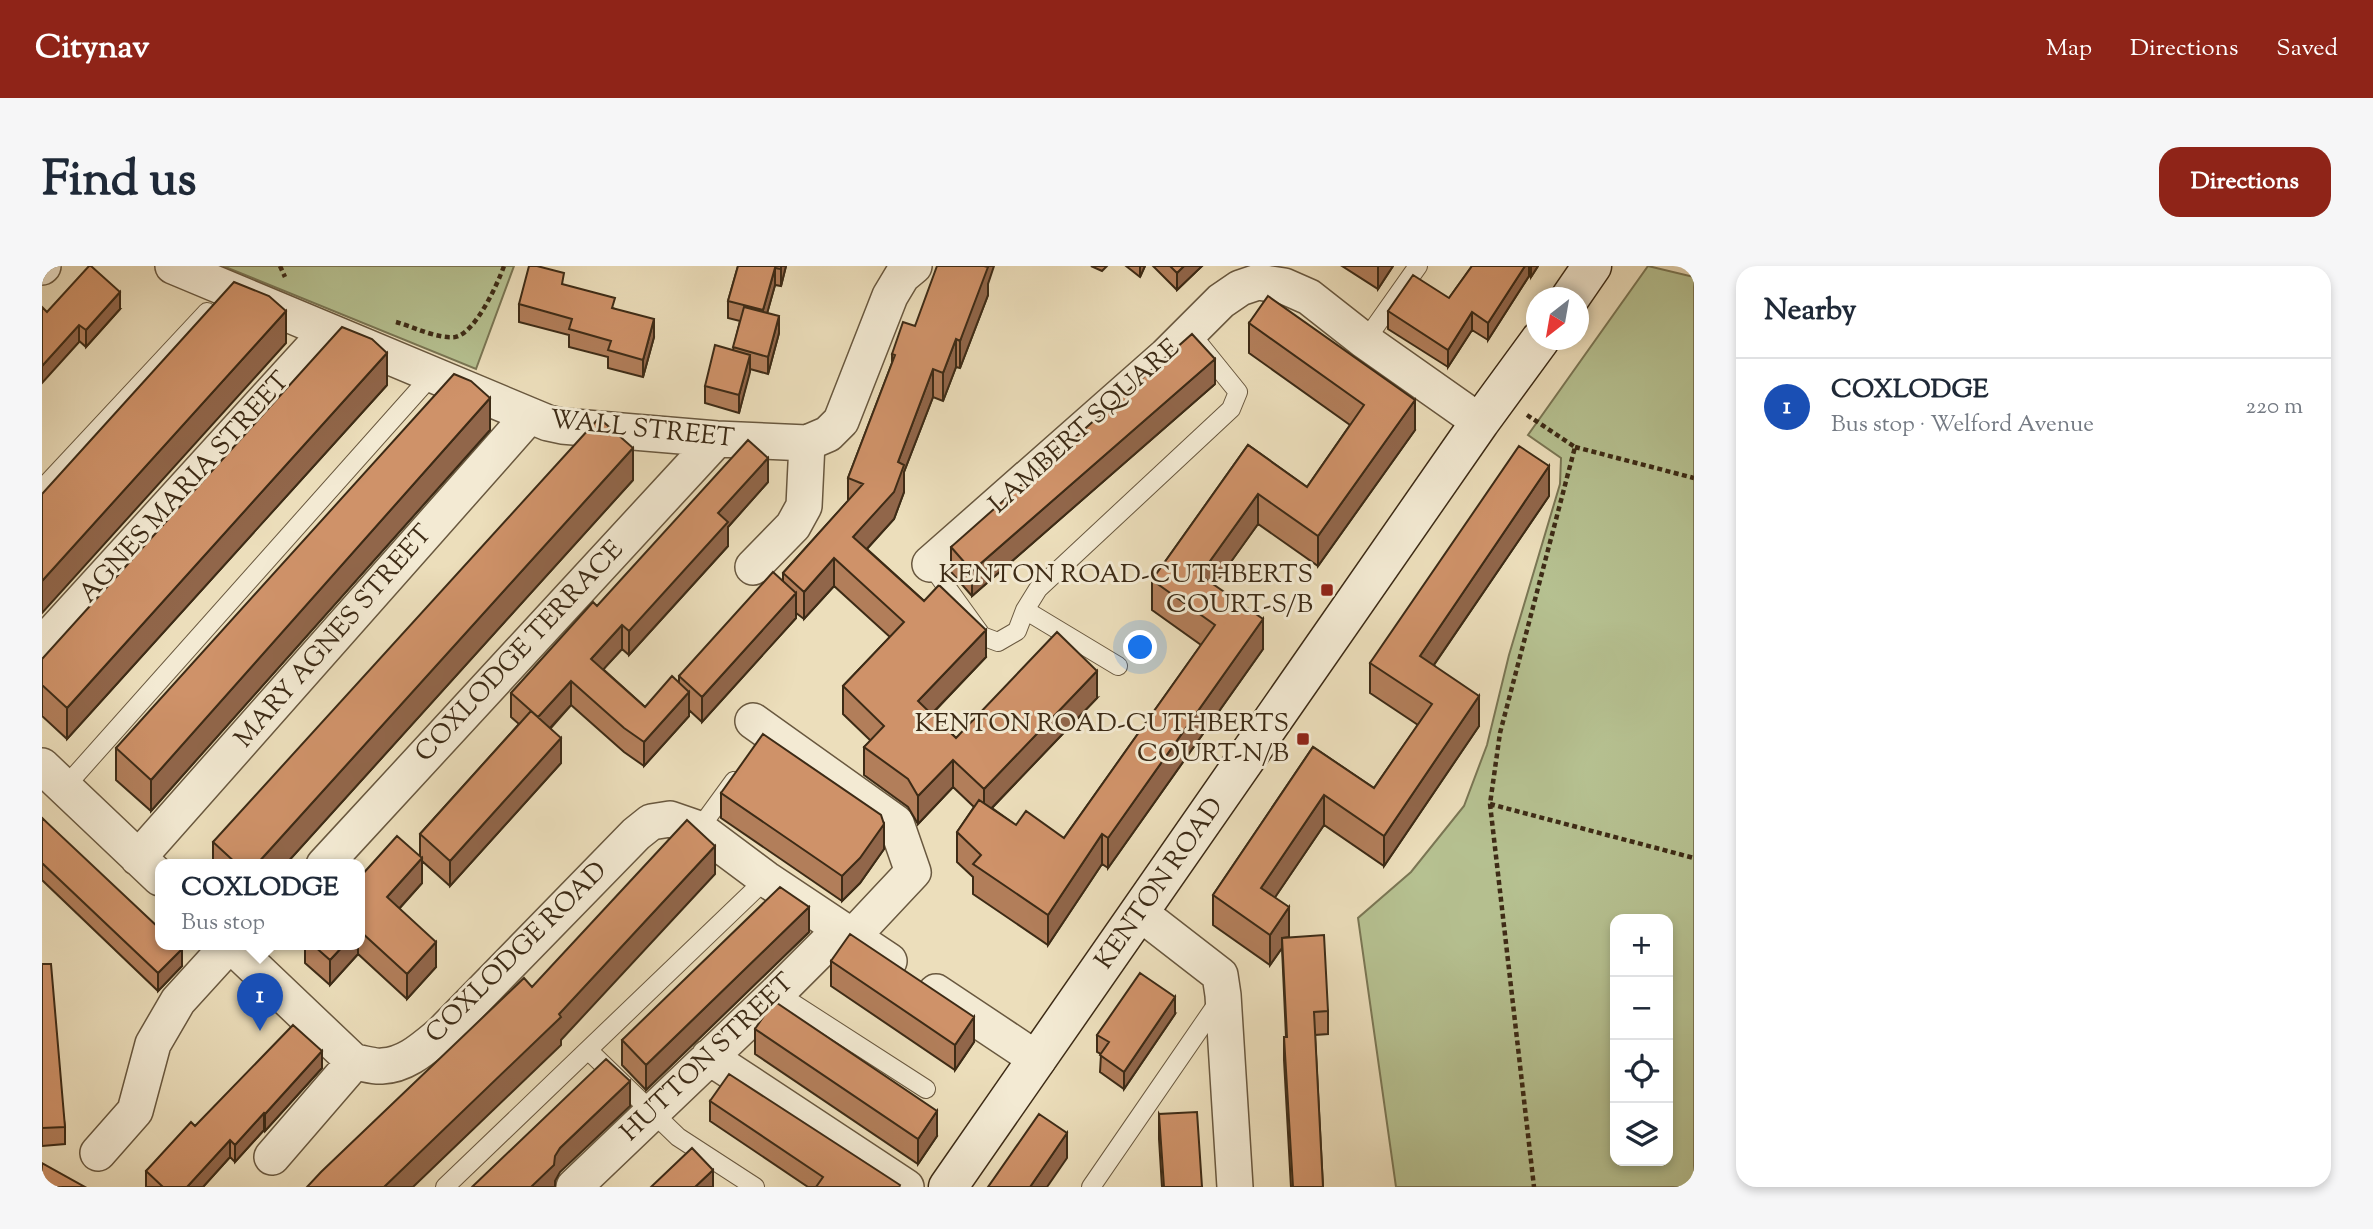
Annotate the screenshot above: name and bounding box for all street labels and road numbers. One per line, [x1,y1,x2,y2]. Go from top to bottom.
street label: LAMBERT SQUARE [981,331,1189,523]
street label: AGNES MARIA STREET [71,364,299,612]
street label: WALL STREET [548,402,736,458]
street label: MARY AGNES STREET [227,517,441,757]
street label: COXLODGE TERRACE [407,533,633,771]
street label: KENTON ROAD [1087,791,1233,977]
street label: COXLODGE ROAD [418,854,616,1052]
street label: HUTTON STREET [613,965,803,1151]

